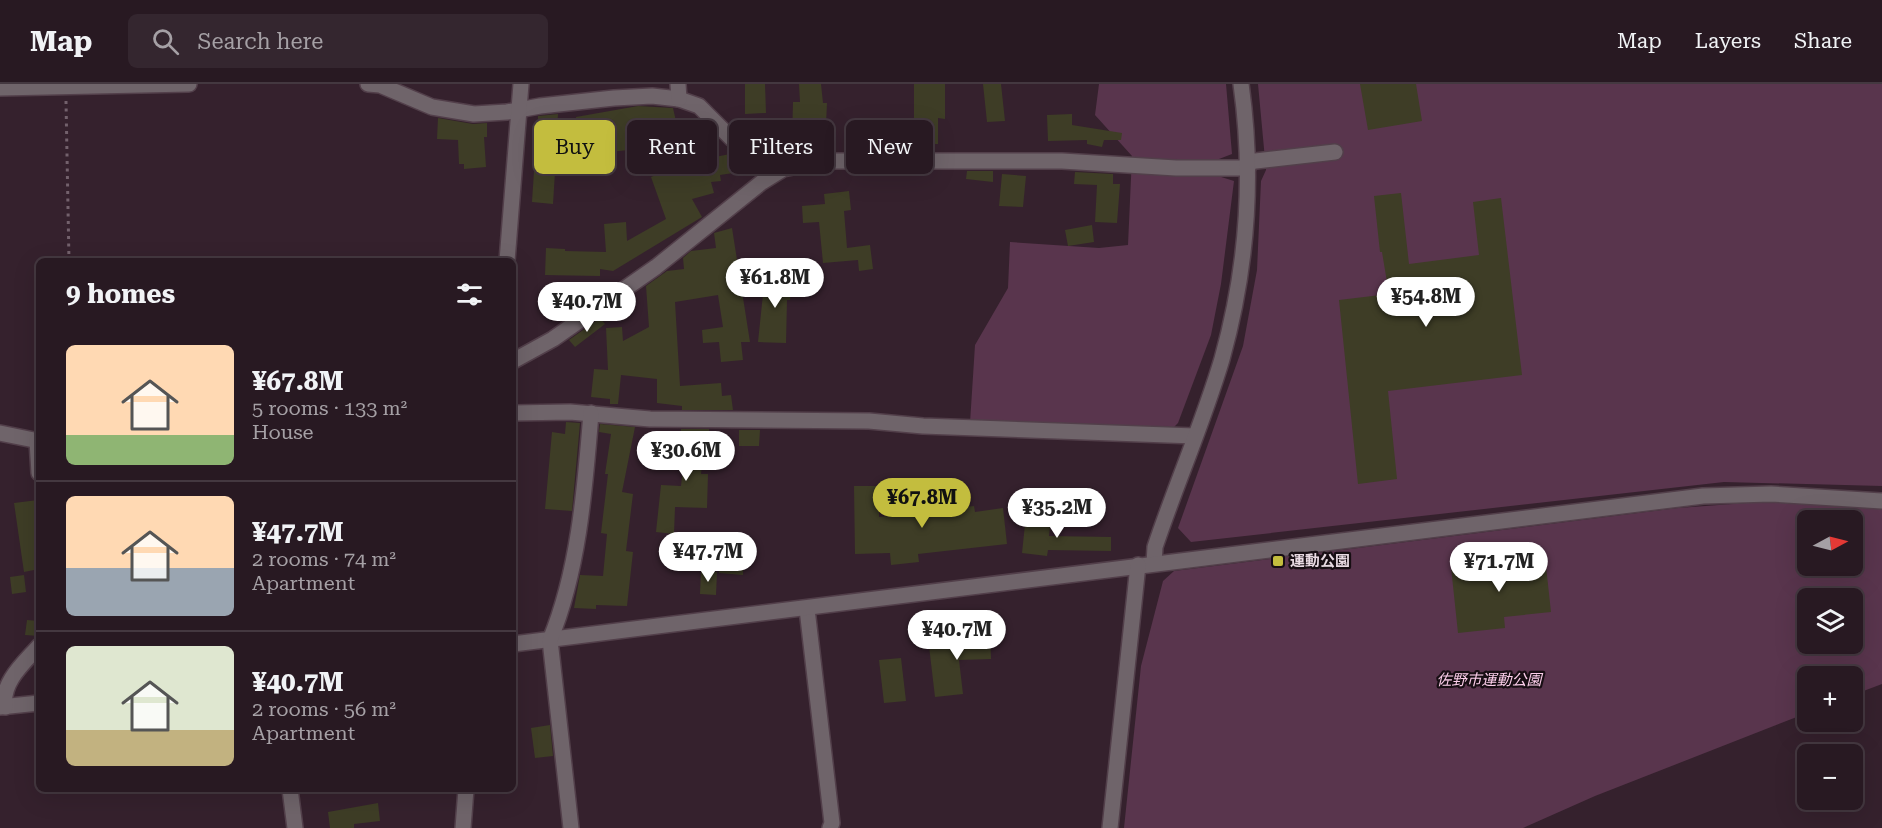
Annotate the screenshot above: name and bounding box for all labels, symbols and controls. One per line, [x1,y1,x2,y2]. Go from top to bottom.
search box [128,14,548,68]
text: Map [30,25,92,58]
icon: search [149,25,182,58]
text: Search here [197,29,323,54]
text: Map [1617,29,1662,53]
text: Layers [1695,29,1761,53]
text: Share [1794,29,1852,53]
chip: Buy [534,120,615,174]
chip: Rent [627,120,717,174]
chip: Filters [729,120,834,174]
chip: New [846,120,933,174]
pin: ¥61.8M [726,258,824,309]
text: ¥61.8M [740,265,810,289]
pin: ¥54.8M [1377,277,1475,328]
icon: filters [453,278,486,311]
text: 9 homes [66,279,175,309]
pin: ¥40.7M [538,282,636,333]
text: ¥54.8M [1391,284,1461,308]
text: ¥40.7M [552,289,622,313]
text: ¥67.8M [252,366,344,396]
icon: home [114,369,186,441]
text: 5 rooms · 133 m² [252,396,407,420]
text: House [252,420,314,444]
pin: ¥30.6M [637,431,735,482]
text: ¥30.6M [651,438,721,462]
pin: ¥67.8M [873,478,971,529]
text: ¥67.8M [887,485,957,509]
pin: ¥35.2M [1008,488,1106,539]
text: ¥35.2M [1022,495,1092,519]
north arrow [1797,510,1863,576]
map controls [1797,510,1863,810]
text: ¥47.7M [252,517,344,547]
icon: home [114,520,186,592]
pin: ¥47.7M [659,532,757,583]
text: ¥47.7M [673,539,743,563]
pin: ¥71.7M [1450,542,1548,593]
text: 2 rooms · 74 m² [252,547,396,571]
text: ¥71.7M [1464,549,1534,573]
place label: 運動公園 [1290,552,1350,570]
marker: 運動公園 [1271,554,1285,568]
text: Apartment [252,571,355,595]
button: layers [1797,588,1863,654]
pin: ¥40.7M [908,610,1006,661]
text: ¥40.7M [922,617,992,641]
button: + [1797,666,1863,732]
text: ¥40.7M [252,667,344,697]
icon: home [114,670,186,742]
park label: 佐野市運動公園 [1436,671,1543,689]
text: 2 rooms · 56 m² [252,697,396,721]
text: Apartment [252,721,355,745]
button: − [1797,744,1863,810]

